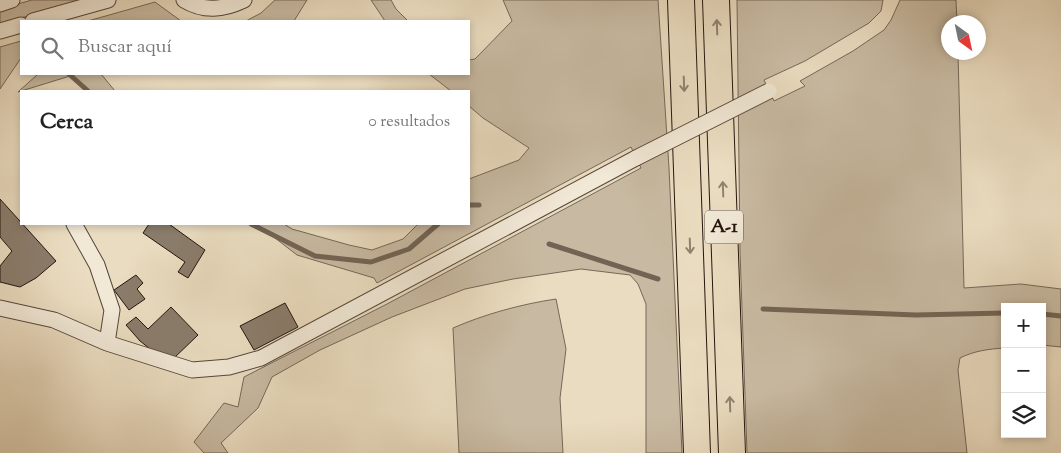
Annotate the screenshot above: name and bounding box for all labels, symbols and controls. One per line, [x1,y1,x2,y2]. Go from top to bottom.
north arrow [941,15,986,60]
one-way arrow [712,19,722,36]
search box [20,20,470,75]
icon: search [38,34,66,62]
text: Buscar aquí [78,34,172,61]
one-way arrow [680,75,689,91]
text: Cerca [40,108,93,138]
text: 0 resultados [368,111,450,134]
one-way arrow [718,182,727,198]
road number: A-1 [705,210,743,243]
one-way arrow [685,238,695,254]
map controls [1001,303,1046,438]
button: + [1001,303,1046,348]
button: − [1001,348,1046,393]
button: layers [1001,393,1046,438]
one-way arrow [726,397,735,413]

